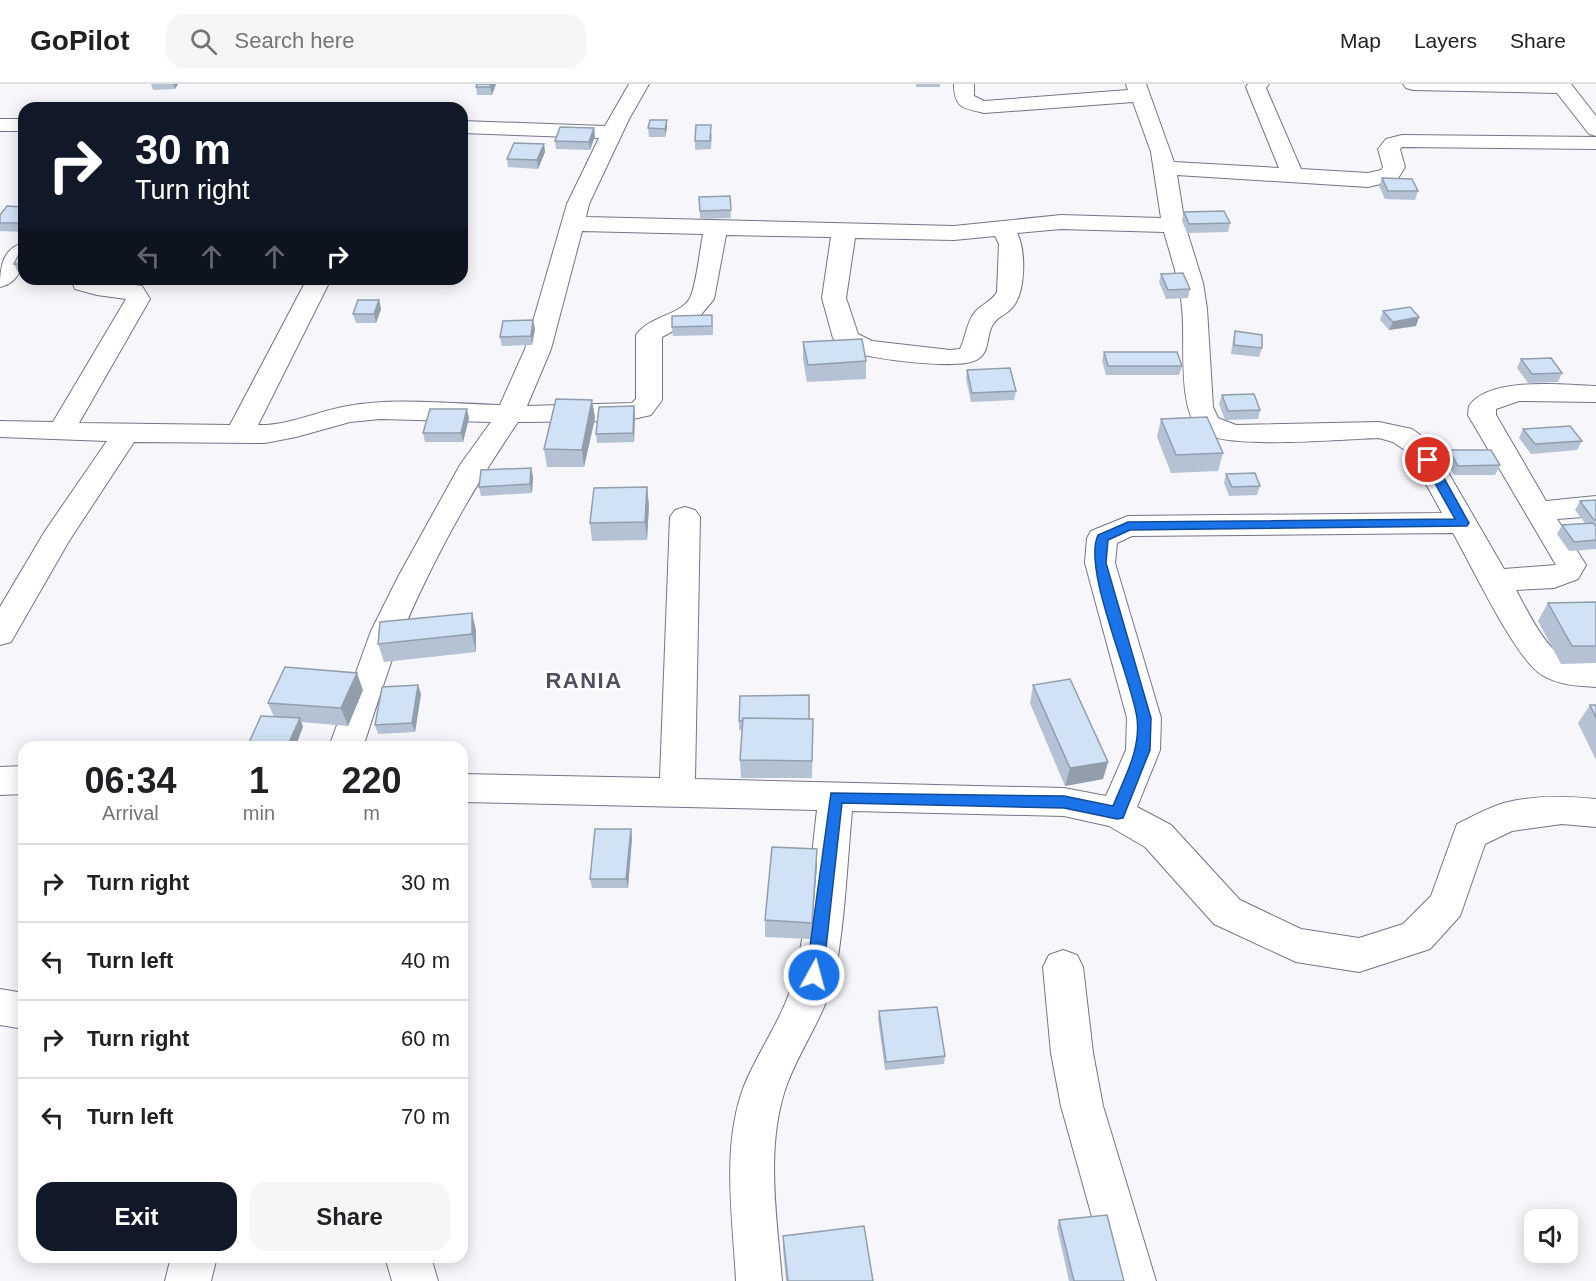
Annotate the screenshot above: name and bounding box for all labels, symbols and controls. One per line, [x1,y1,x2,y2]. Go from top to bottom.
search box [166,14,586,68]
text: GoPilot [30,25,130,56]
icon: search [187,25,220,58]
text: Search here [235,28,354,53]
text: Map [1340,29,1381,52]
text: Layers [1414,29,1477,52]
text: Share [1510,29,1566,52]
icon: right [36,126,114,204]
text: 30 m [135,126,231,173]
text: Turn right [135,175,250,205]
icon: left [132,240,165,273]
icon: ahead [195,240,228,273]
icon: ahead [258,240,291,273]
icon: right [321,240,354,273]
pin [1402,434,1453,485]
icon: arrive [1411,443,1444,476]
district label: RANIA [545,668,623,693]
text: 06:34 [84,760,176,801]
text: 1 [249,760,269,801]
text: 220 [341,760,402,801]
text: Arrival [102,802,159,824]
text: min [243,802,275,824]
text: m [363,802,380,824]
icon: right [36,867,69,900]
text: Turn right [87,870,189,895]
text: 30 m [401,870,450,895]
position arrow [782,943,846,1007]
icon: left [36,945,69,978]
text: Turn left [87,948,173,973]
text: 40 m [401,948,450,973]
icon: right [36,1023,69,1056]
text: Turn right [87,1026,189,1051]
text: 60 m [401,1026,450,1051]
icon: left [36,1101,69,1134]
text: Turn left [87,1104,173,1129]
text: 70 m [401,1104,450,1129]
button: Exit [36,1182,237,1251]
button: Share [249,1182,450,1251]
map controls [1524,1209,1578,1263]
button: sound [1524,1209,1578,1263]

